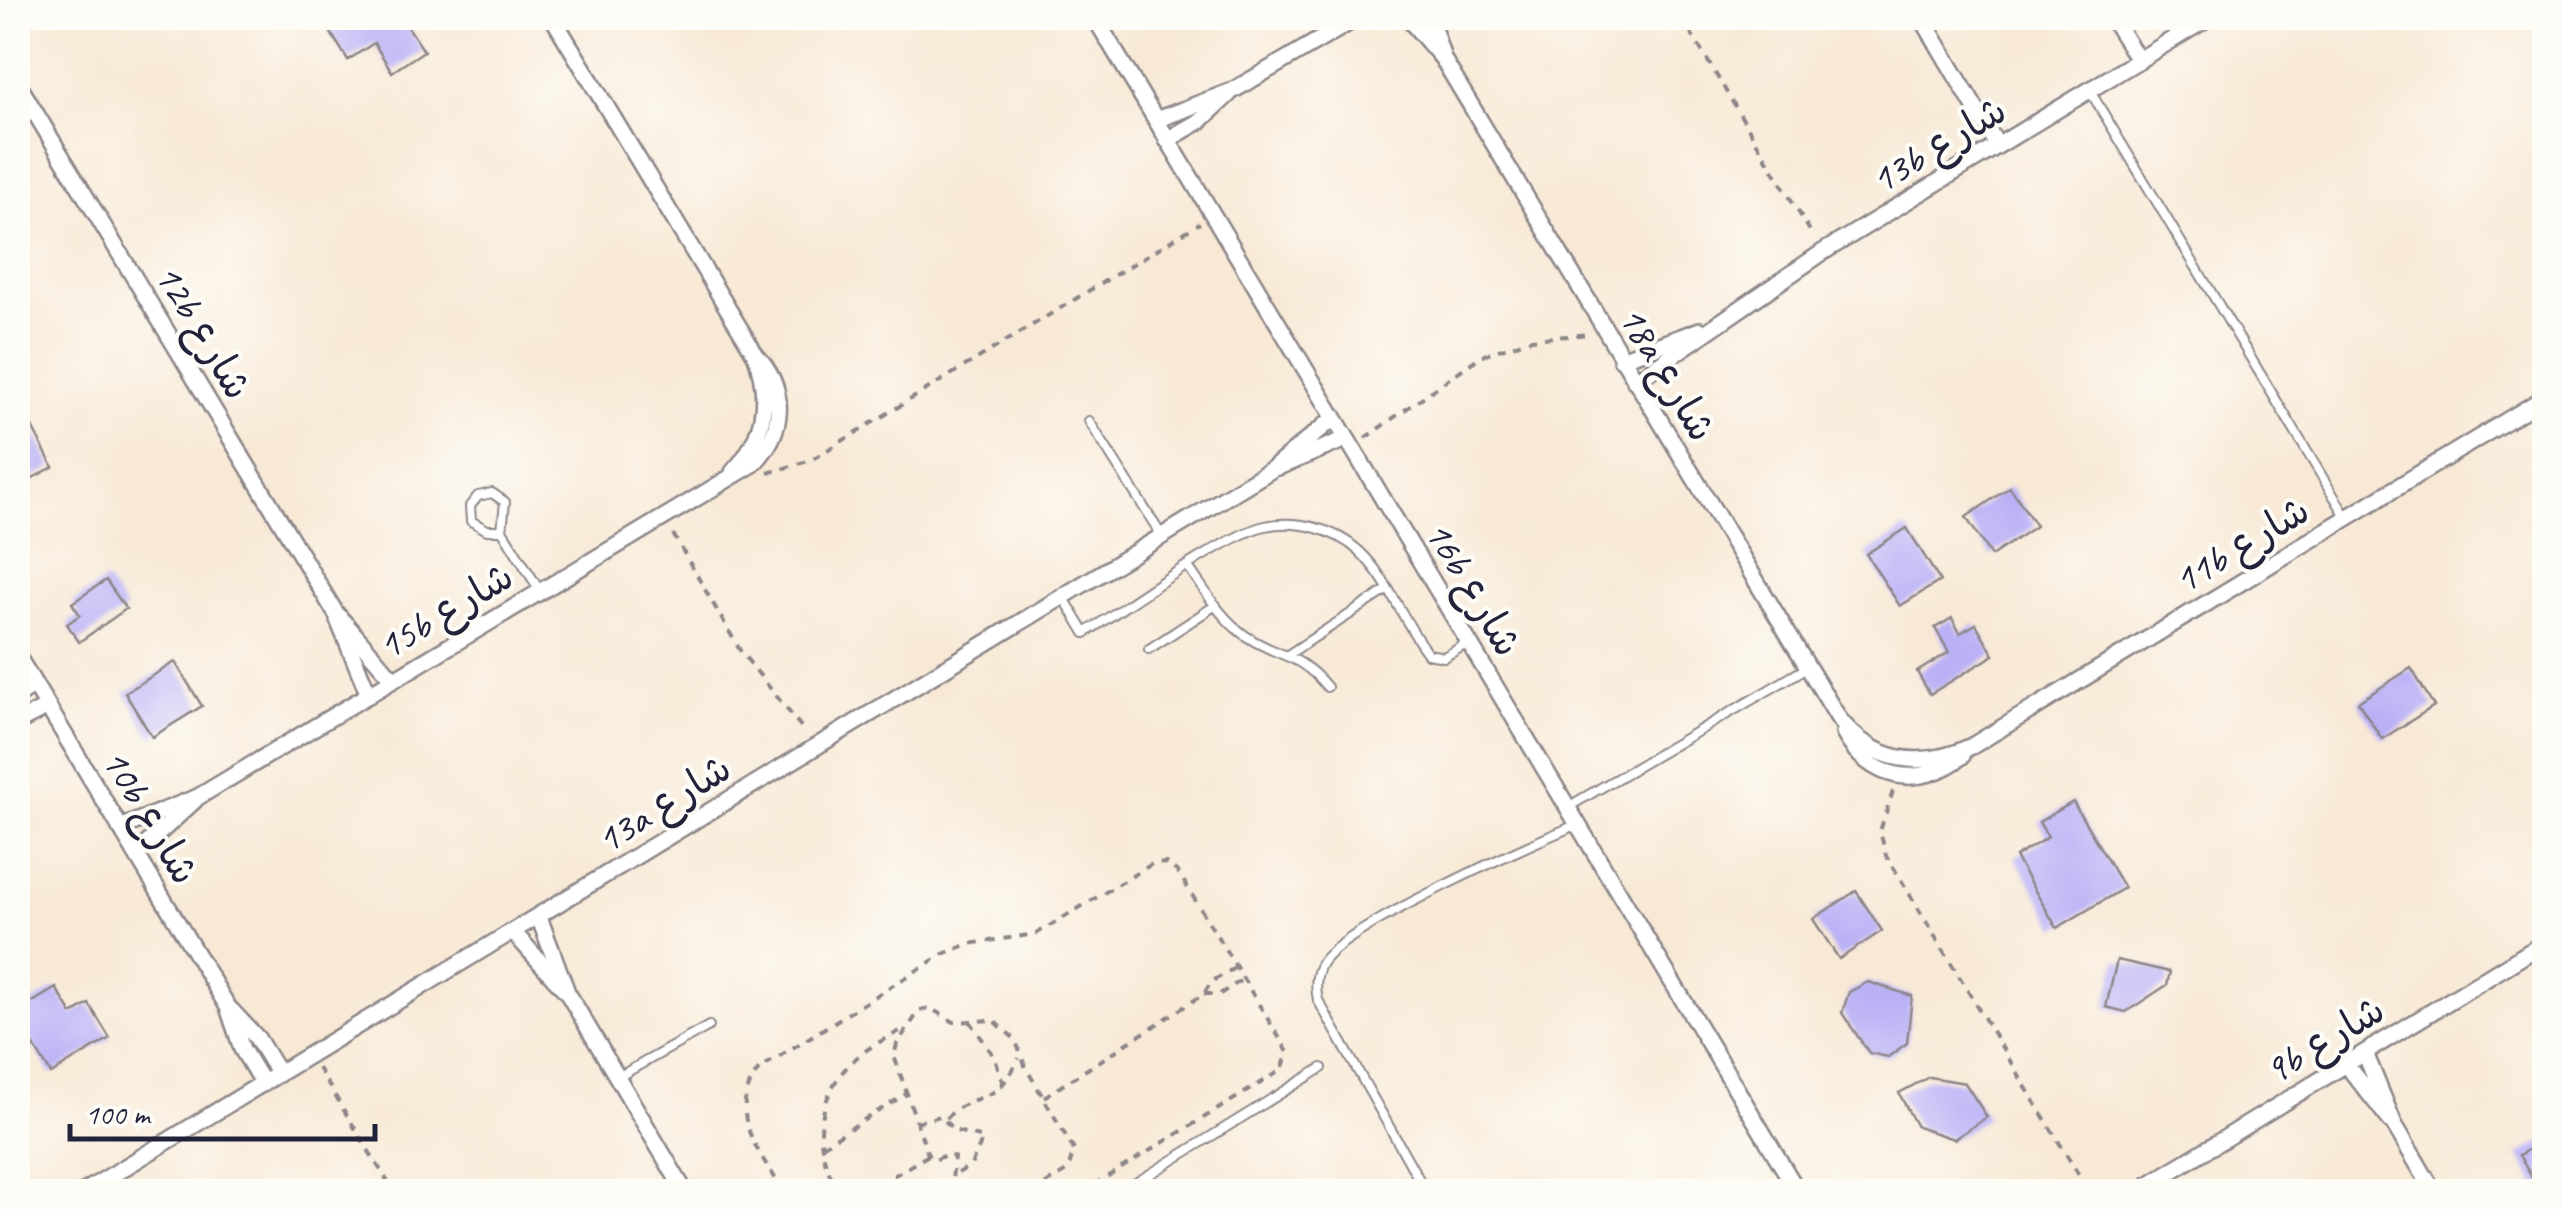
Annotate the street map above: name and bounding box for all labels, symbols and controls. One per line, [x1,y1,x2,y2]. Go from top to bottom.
street label: 13b شارع [1861,85,2017,207]
street label: 12b شارع [141,254,263,410]
street label: 18a شارع [1605,296,1727,452]
street label: 11b شارع [2164,485,2320,607]
street label: 16b شارع [1411,511,1533,667]
street label: 15b شارع [368,551,524,673]
street label: 10b شارع [88,739,210,895]
street label: 13a شارع [587,743,741,866]
street label: 9b شارع [2255,985,2395,1097]
scale bar [70,1079,375,1141]
text: 100 m [85,1095,152,1133]

